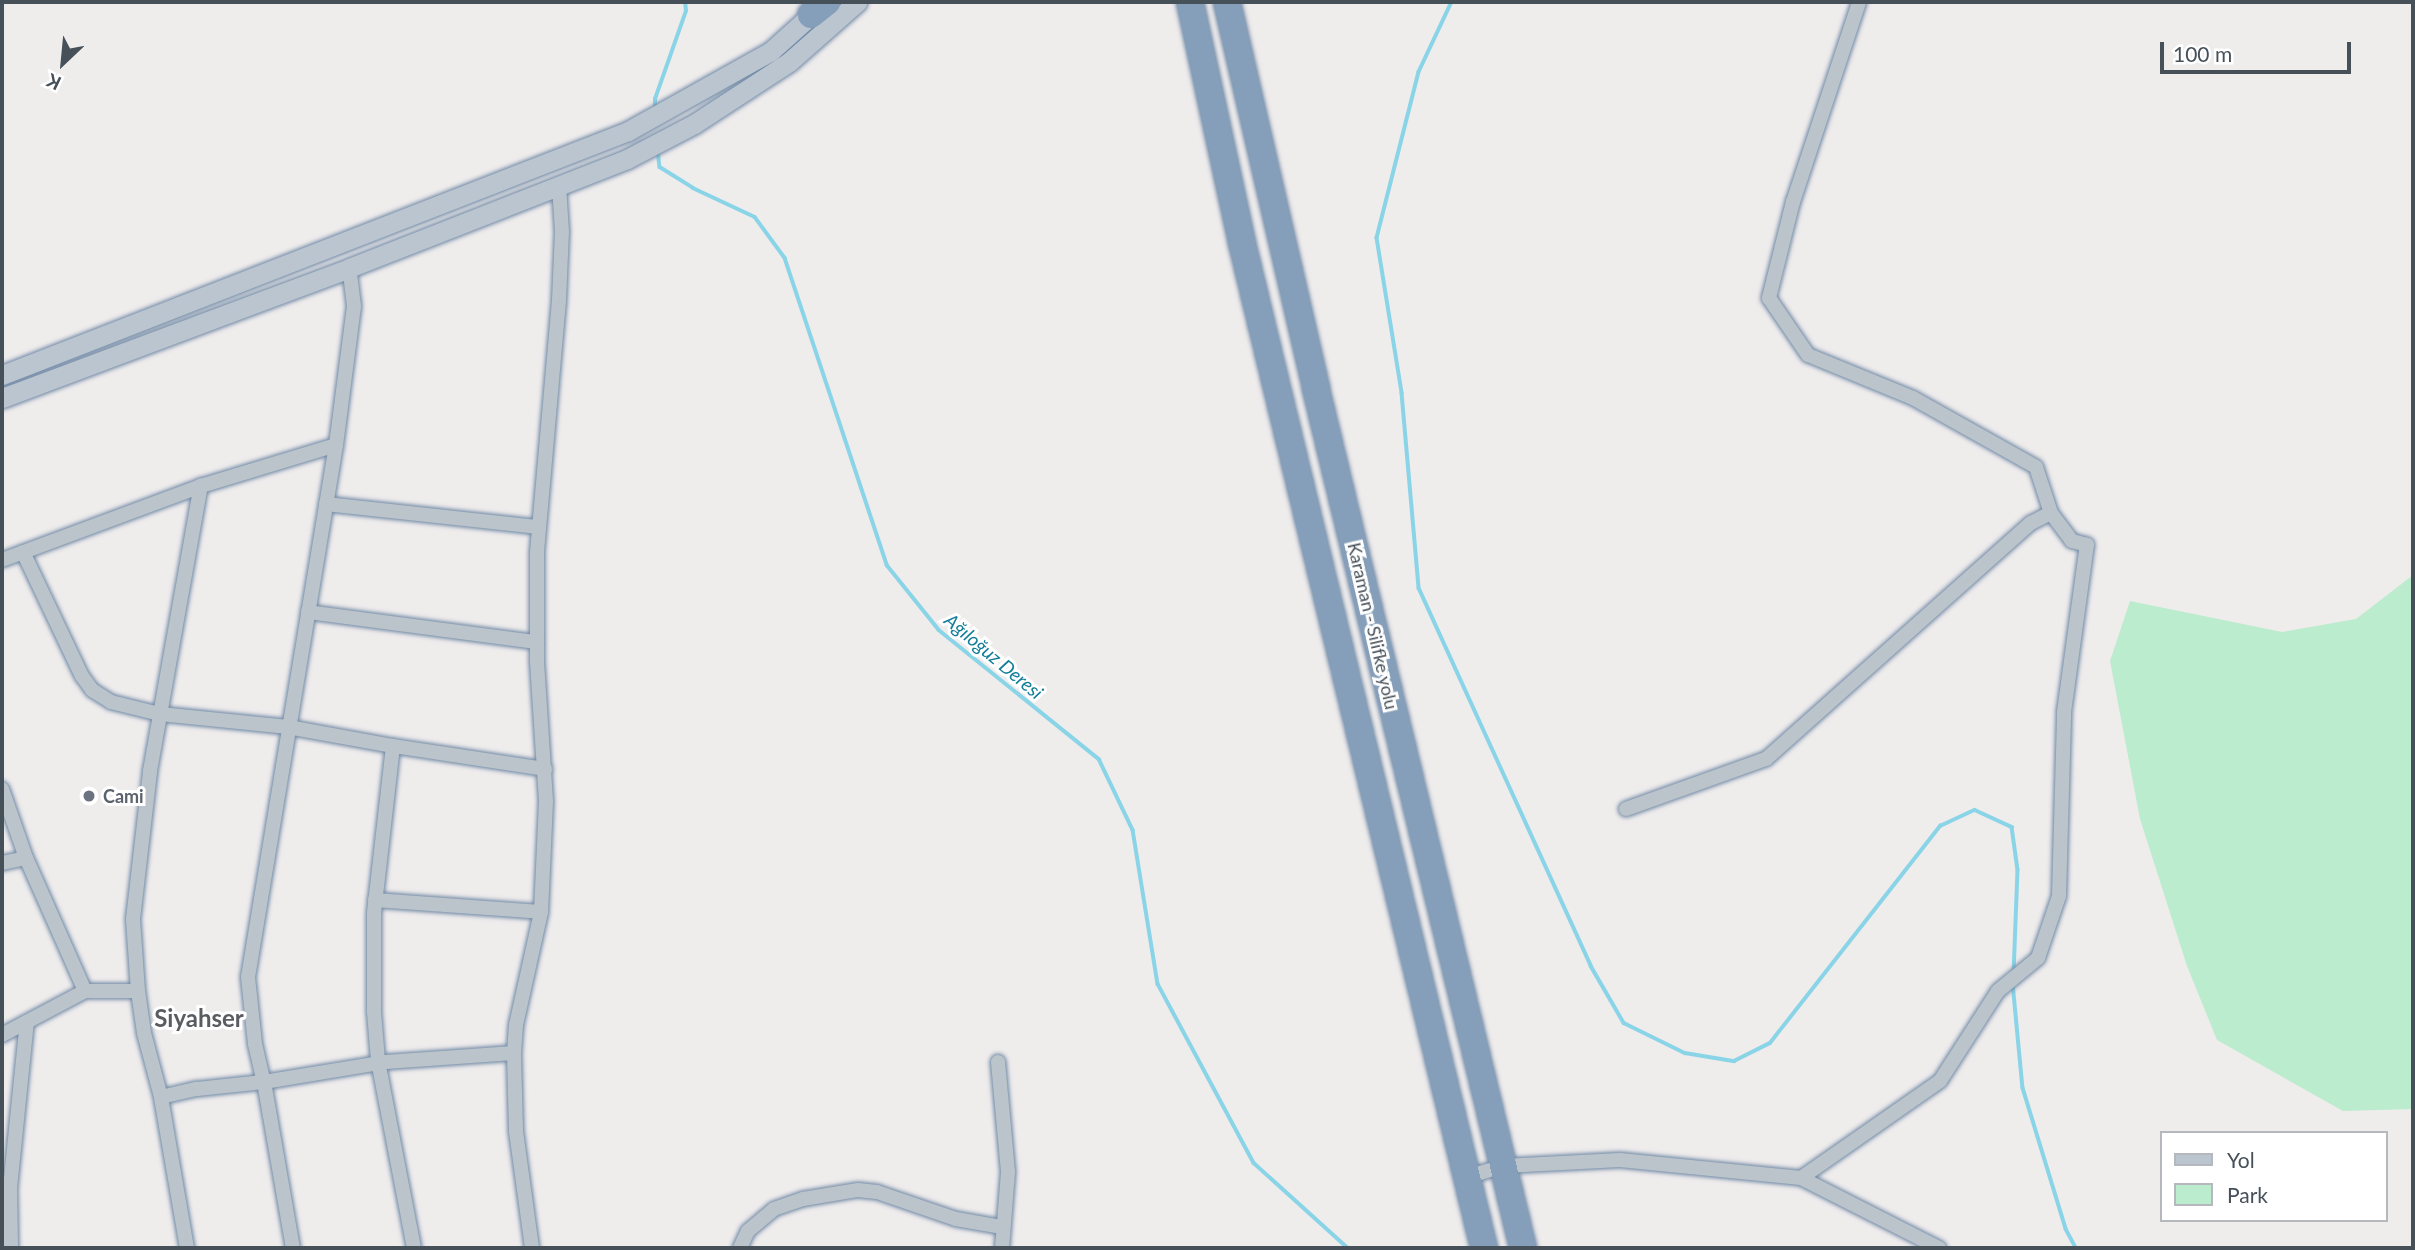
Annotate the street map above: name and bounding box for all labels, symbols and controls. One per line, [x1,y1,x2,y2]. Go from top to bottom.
north arrow [28,28,98,98]
scale bar [2163,28,2354,72]
text: 100 m [2173,41,2232,66]
text: K [43,69,64,96]
street label: Karaman - Silifke yolu [1343,540,1403,712]
water label: Ağıloğuz Deresi [940,608,1048,704]
place label: Cami [103,785,144,807]
marker: Cami [81,788,97,804]
district label: Siyahser [154,1004,244,1032]
legend [2160,1131,2387,1222]
text: Yol [2227,1147,2255,1172]
text: Park [2227,1182,2268,1207]

